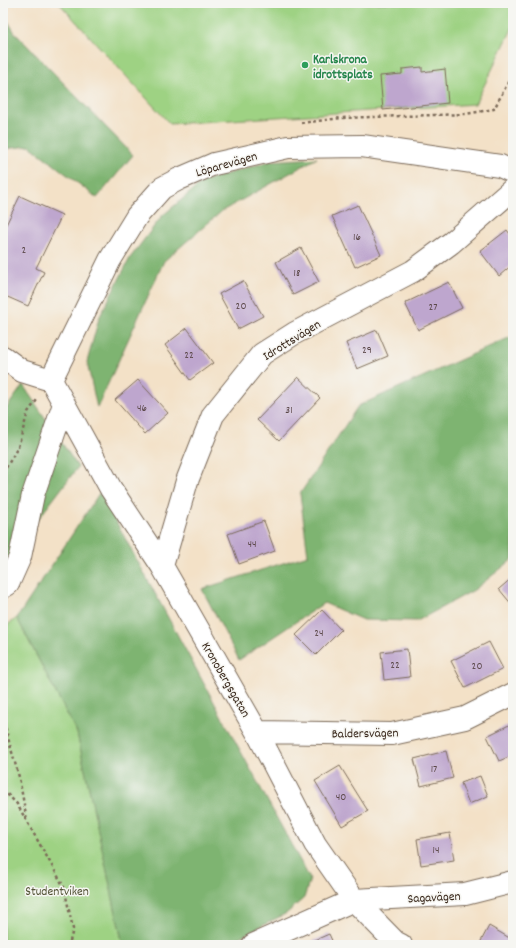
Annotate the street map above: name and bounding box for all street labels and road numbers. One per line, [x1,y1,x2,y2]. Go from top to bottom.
street label: Löparevägen [194,148,260,183]
street label: Idrottsvägen [260,316,325,366]
street label: Kronobergsgatan [195,639,254,722]
street label: Baldersvägen [331,724,399,745]
street label: Sagavägen [407,888,461,909]

